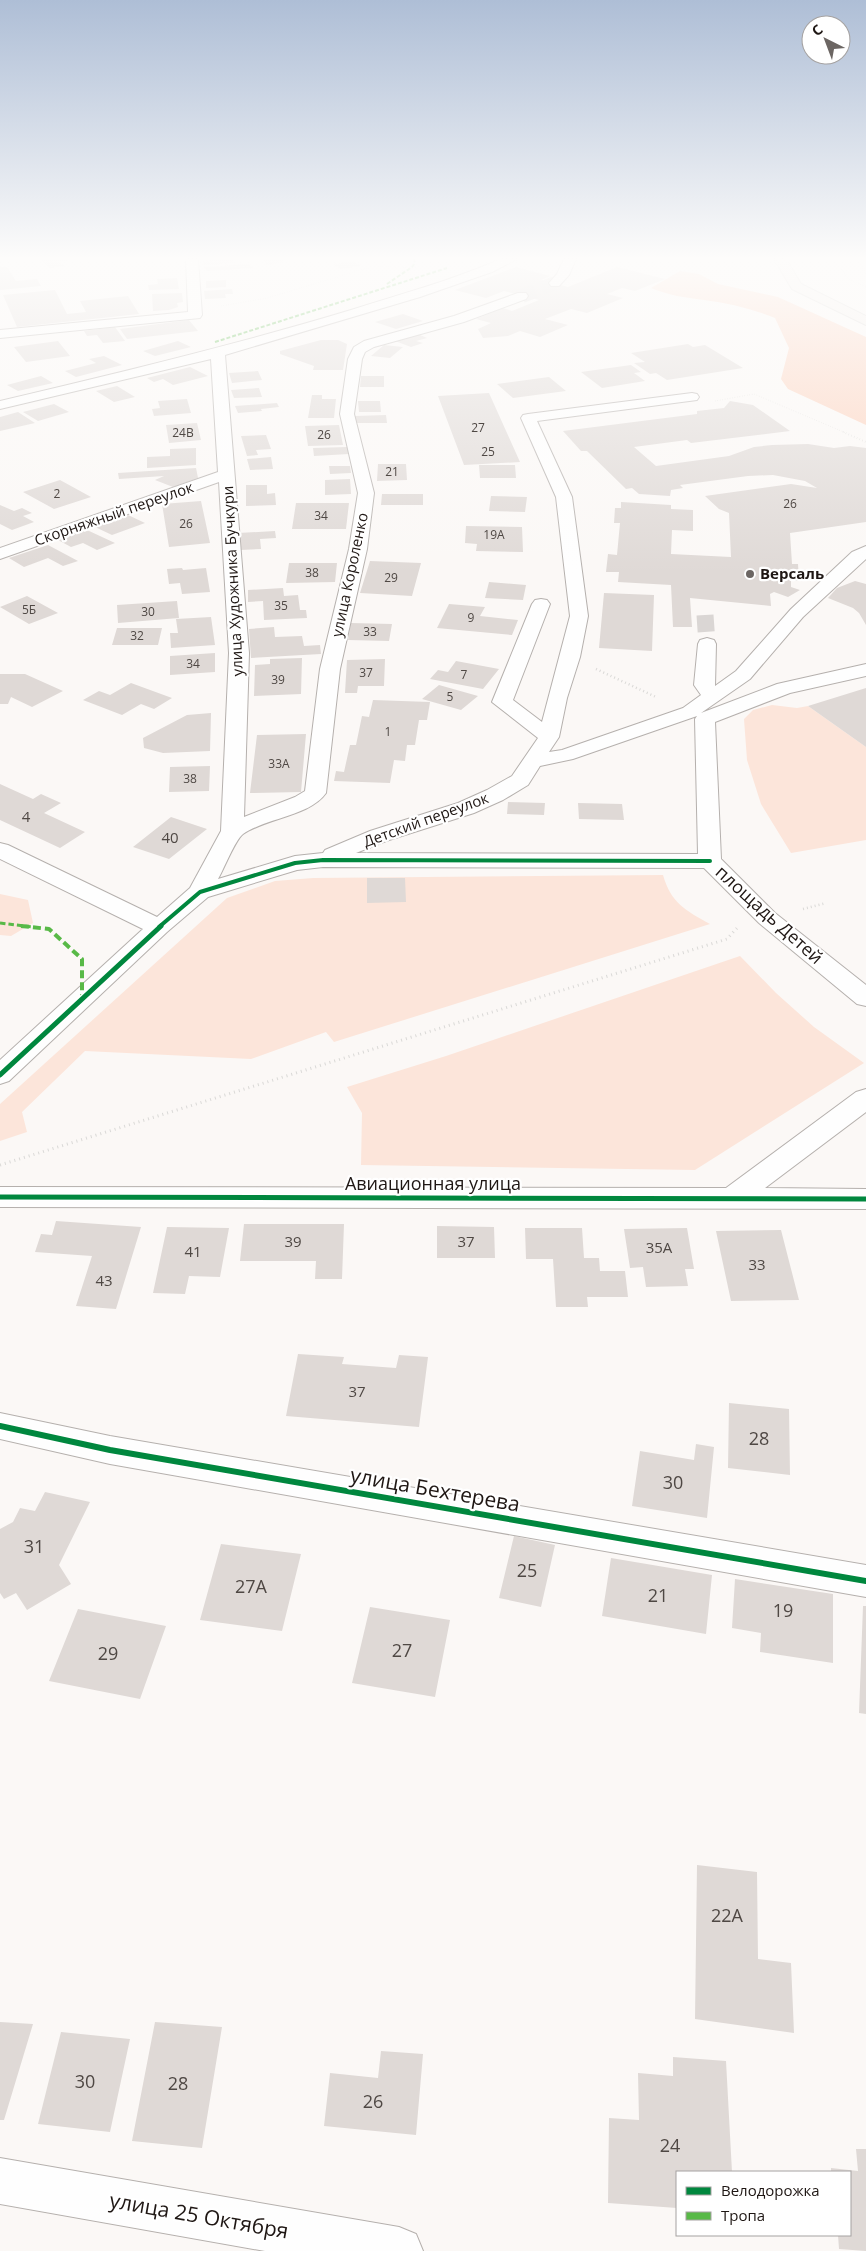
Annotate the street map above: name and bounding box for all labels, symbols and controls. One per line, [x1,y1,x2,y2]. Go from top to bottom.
north arrow [801,15,851,65]
text: С [807,20,827,40]
house number: 27 [471,419,485,436]
house number: 24В [172,424,194,441]
house number: 26 [317,426,331,443]
house number: 25 [481,443,495,460]
house number: 21 [385,463,399,480]
street label: Скорняжный переулок [32,476,196,550]
house number: 2 [54,485,61,502]
street label: улица Художника Бучкури [217,485,247,677]
house number: 26 [783,495,797,512]
house number: 34 [314,507,328,524]
street label: улица Короленко [326,511,372,639]
house number: 26 [179,515,193,532]
house number: 19А [483,526,505,543]
place label: Версаль [760,563,824,583]
house number: 38 [305,564,319,581]
marker: Версаль [744,568,756,580]
house number: 29 [384,569,398,586]
house number: 35 [274,597,288,614]
house number: 5Б [22,601,36,618]
house number: 30 [141,603,155,620]
house number: 9 [468,609,475,626]
house number: 33 [363,623,377,640]
house number: 32 [130,627,144,644]
house number: 34 [186,655,200,672]
house number: 37 [359,664,373,681]
house number: 7 [461,666,468,683]
house number: 39 [271,671,285,688]
house number: 5 [447,688,454,705]
house number: 1 [385,723,391,740]
house number: 33А [268,755,290,772]
house number: 38 [183,770,197,787]
street label: Детский переулок [360,787,491,851]
house number: 4 [22,806,31,826]
house number: 40 [161,827,179,847]
street label: площадь Детей [711,860,828,969]
street label: Авиационная улица [345,1171,521,1195]
house number: 39 [284,1231,302,1251]
house number: 37 [457,1231,475,1251]
house number: 35А [646,1237,673,1257]
house number: 41 [184,1241,202,1261]
house number: 33 [748,1254,766,1274]
house number: 43 [95,1270,113,1290]
house number: 37 [348,1381,366,1401]
house number: 28 [749,1426,769,1450]
street label: улица Бехтерева [348,1460,522,1518]
house number: 30 [663,1470,683,1494]
house number: 31 [24,1534,44,1558]
house number: 25 [517,1558,537,1582]
house number: 27А [235,1574,268,1598]
house number: 21 [648,1583,668,1607]
house number: 19 [773,1598,793,1622]
house number: 27 [392,1638,412,1662]
house number: 29 [98,1641,118,1665]
house number: 22А [711,1903,744,1927]
house number: 30 [75,2069,95,2093]
house number: 28 [168,2071,188,2095]
house number: 26 [363,2089,383,2113]
house number: 24 [660,2133,680,2157]
legend [676,2171,851,2236]
text: Велодорожка [721,2180,820,2200]
street label: улица 25 Октября [107,2185,291,2245]
text: Тропа [721,2205,765,2225]

